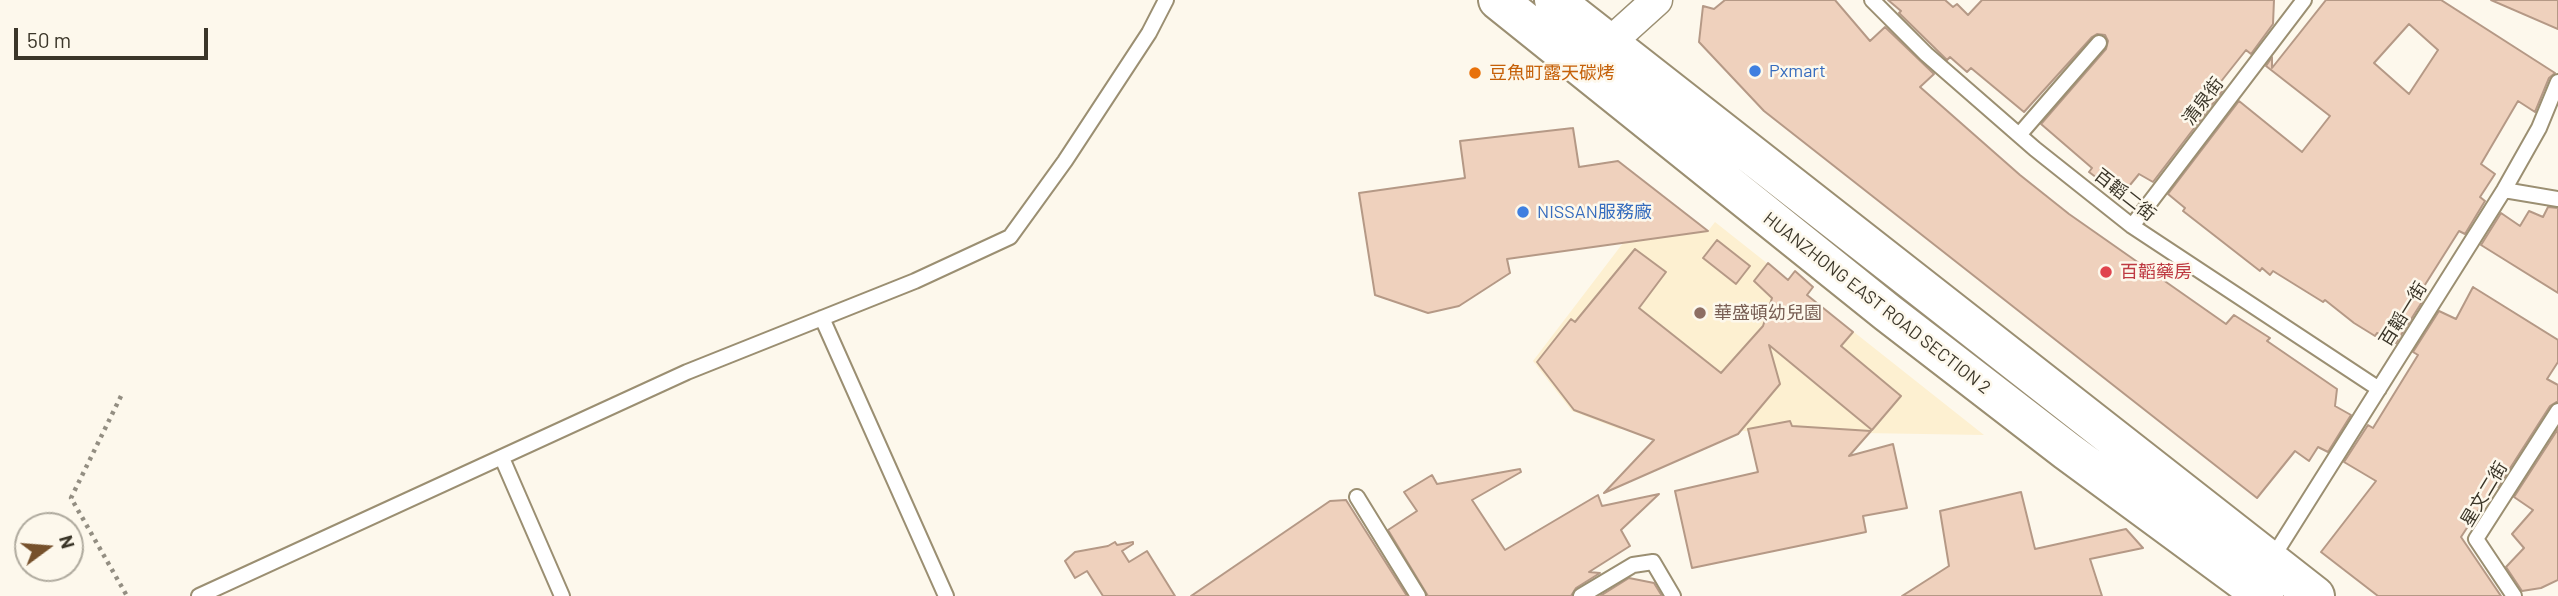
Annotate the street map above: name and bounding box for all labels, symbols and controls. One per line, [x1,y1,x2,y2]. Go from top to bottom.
scale bar [18,14,212,58]
text: 50 m [27,27,71,52]
place label: Pxmart [1769,60,1826,82]
place label: 豆魚町露天碳烤 [1489,62,1615,84]
marker: Pxmart [1747,63,1763,79]
marker: 豆魚町露天碳烤 [1467,65,1483,81]
street label: 清泉街 [2178,73,2228,129]
street label: 百韜二街 [2090,164,2160,226]
place label: NISSAN服務廠 [1537,201,1652,223]
marker: NISSAN服務廠 [1515,204,1531,220]
street label: HUANZHONG EAST ROAD SECTION 2 [1759,207,1995,399]
place label: 百韜藥房 [2120,261,2192,283]
marker: 百韜藥房 [2098,264,2114,280]
street label: 百韜一街 [2375,278,2431,350]
place label: 華盛頓幼兒園 [1714,302,1822,324]
marker: 華盛頓幼兒園 [1692,305,1708,321]
street label: 星文二街 [2456,458,2512,530]
north arrow [14,512,84,582]
text: N [55,532,81,551]

